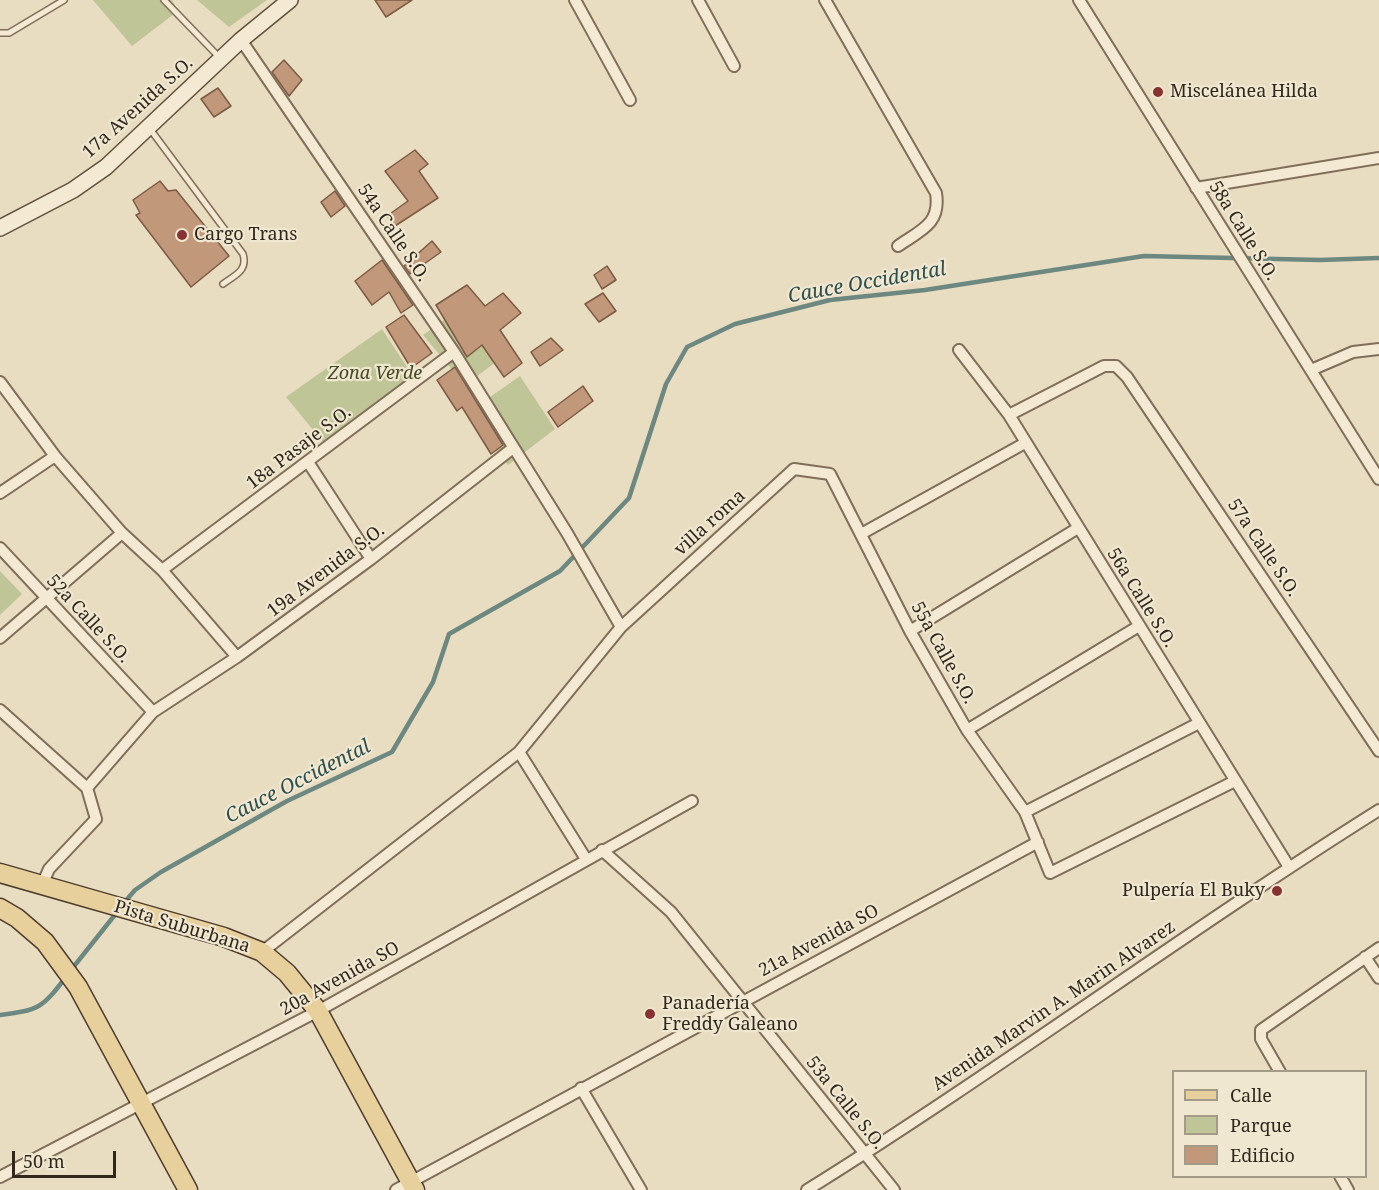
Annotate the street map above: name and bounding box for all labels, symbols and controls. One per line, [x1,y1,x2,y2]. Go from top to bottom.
street label: 17a Avenida S.O. [78,53,198,163]
place label: Miscelánea Hilda [1170,81,1318,103]
marker: Miscelánea Hilda [1151,85,1165,99]
street label: 58a Calle S.O. [1204,177,1282,285]
street label: 54a Calle S.O. [352,180,434,286]
place label: Cargo Trans [194,224,297,246]
marker: Cargo Trans [175,228,189,242]
water label: Cauce Occidental [786,257,948,309]
park label: Zona Verde [328,363,422,385]
street label: 18a Pasaje S.O. [242,402,356,494]
street label: villa roma [670,485,750,561]
street label: 57a Calle S.O. [1222,495,1304,601]
street label: 19a Avenida S.O. [263,520,389,622]
street label: 56a Calle S.O. [1102,544,1180,652]
street label: 52a Calle S.O. [42,570,134,668]
street label: 55a Calle S.O. [906,598,980,708]
water label: Cauce Occidental [221,735,375,829]
place label: Pulpería El Buky [1122,880,1265,902]
marker: Pulpería El Buky [1270,884,1284,898]
street label: Pista Suburbana [111,896,253,958]
street label: 21a Avenida SO [755,900,883,982]
street label: Avenida Marvin A. Marin Alvarez [928,916,1180,1096]
street label: 20a Avenida SO [277,937,403,1021]
place label: Panadería Freddy Galeano [662,993,798,1036]
marker: Panadería Freddy Galeano [643,1007,657,1021]
street label: 53a Calle S.O. [801,1052,889,1154]
legend [1172,1070,1367,1178]
text: Calle [1230,1083,1272,1107]
text: Parque [1230,1113,1292,1137]
scale bar [15,1139,118,1177]
text: Edificio [1230,1143,1295,1167]
text: 50 m [23,1149,65,1173]

